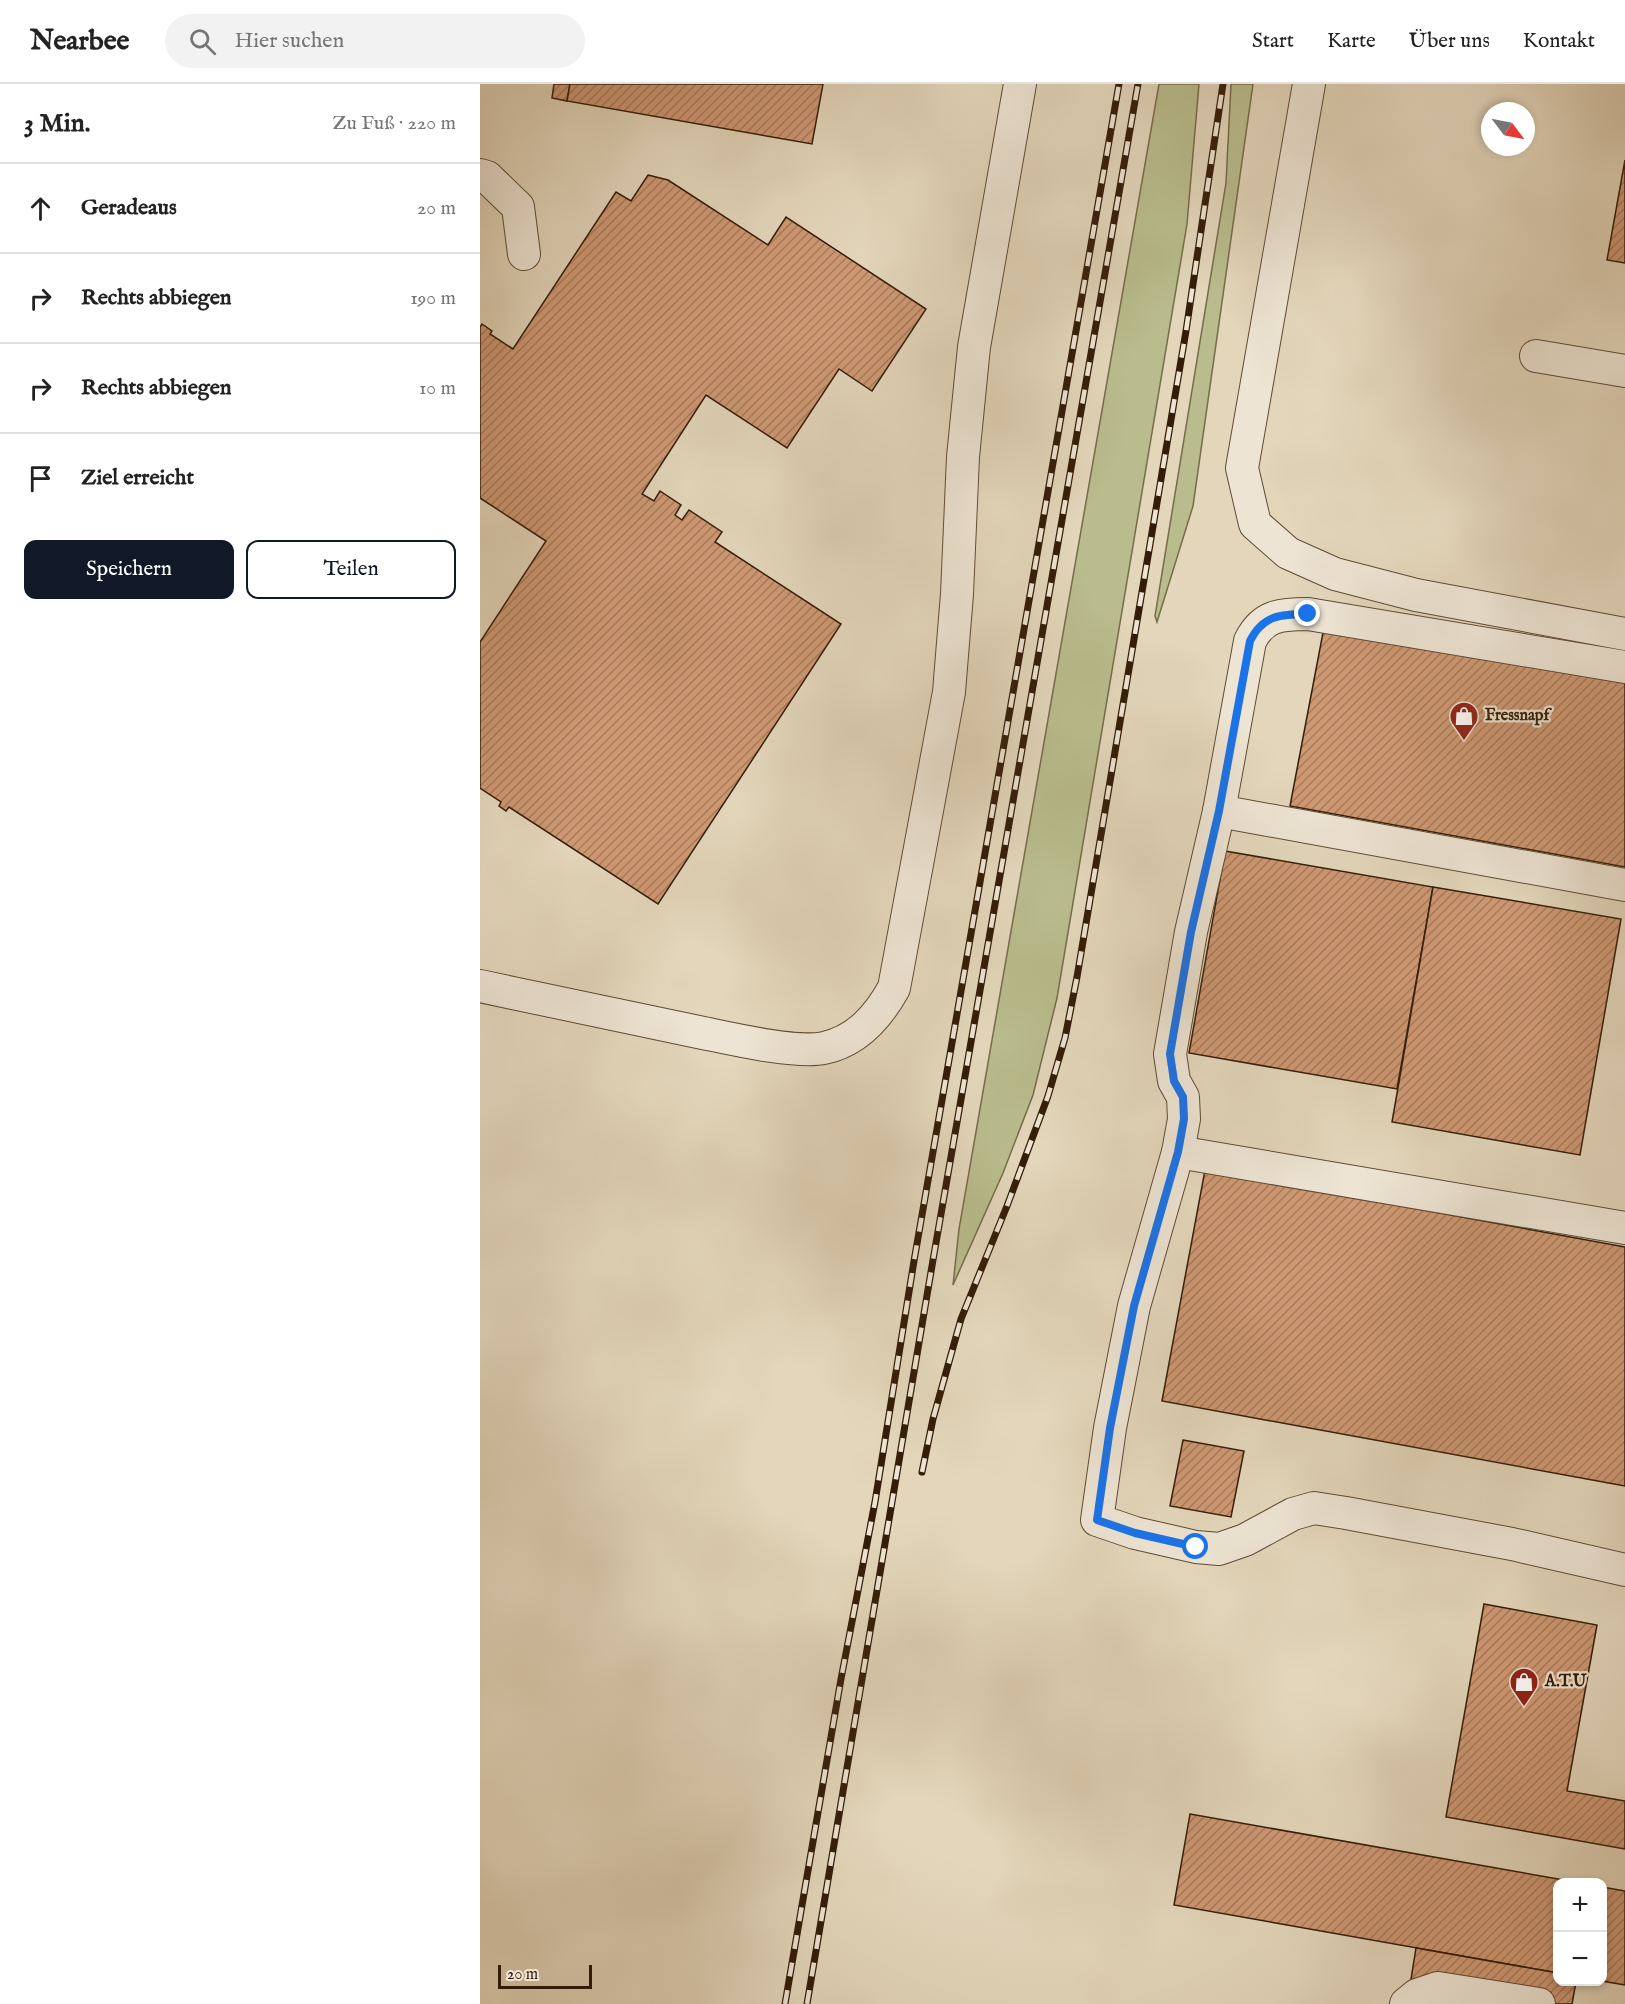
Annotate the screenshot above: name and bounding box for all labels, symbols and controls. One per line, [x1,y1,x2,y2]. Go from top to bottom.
search box [165,14,585,68]
text: Nearbee [30,24,129,59]
icon: search [186,25,219,58]
text: Hier suchen [234,27,344,55]
text: Start [1252,28,1294,55]
text: Karte [1327,28,1376,55]
text: Über uns [1409,28,1490,55]
text: Kontakt [1523,28,1595,55]
north arrow [1481,102,1535,156]
text: 3 Min. [24,107,90,140]
text: Zu Fuß · 220 m [332,111,456,136]
icon: ahead [24,192,57,225]
text: Geradeaus [81,194,177,222]
text: 20 m [417,196,456,221]
icon: right [24,282,57,315]
text: Rechts abbiegen [81,284,231,312]
text: 190 m [410,286,456,311]
icon: right [24,372,57,405]
text: Rechts abbiegen [81,374,231,402]
text: 10 m [419,376,456,401]
icon: arrive [24,462,57,495]
text: Ziel erreicht [81,464,194,492]
button: Speichern [24,540,234,599]
button: Teilen [246,540,456,599]
route end [1294,600,1320,626]
shop icon: Fressnapf [1448,700,1480,742]
place label: Fressnapf [1485,706,1552,726]
route start [1182,1533,1208,1559]
shop icon: A.T.U [1508,1666,1540,1708]
place label: A.T.U [1544,1672,1587,1692]
map controls [1553,1878,1607,1986]
button: + [1553,1878,1607,1932]
button: − [1553,1932,1607,1986]
scale bar [498,1962,592,1990]
text: 20 m [507,1965,538,1985]

